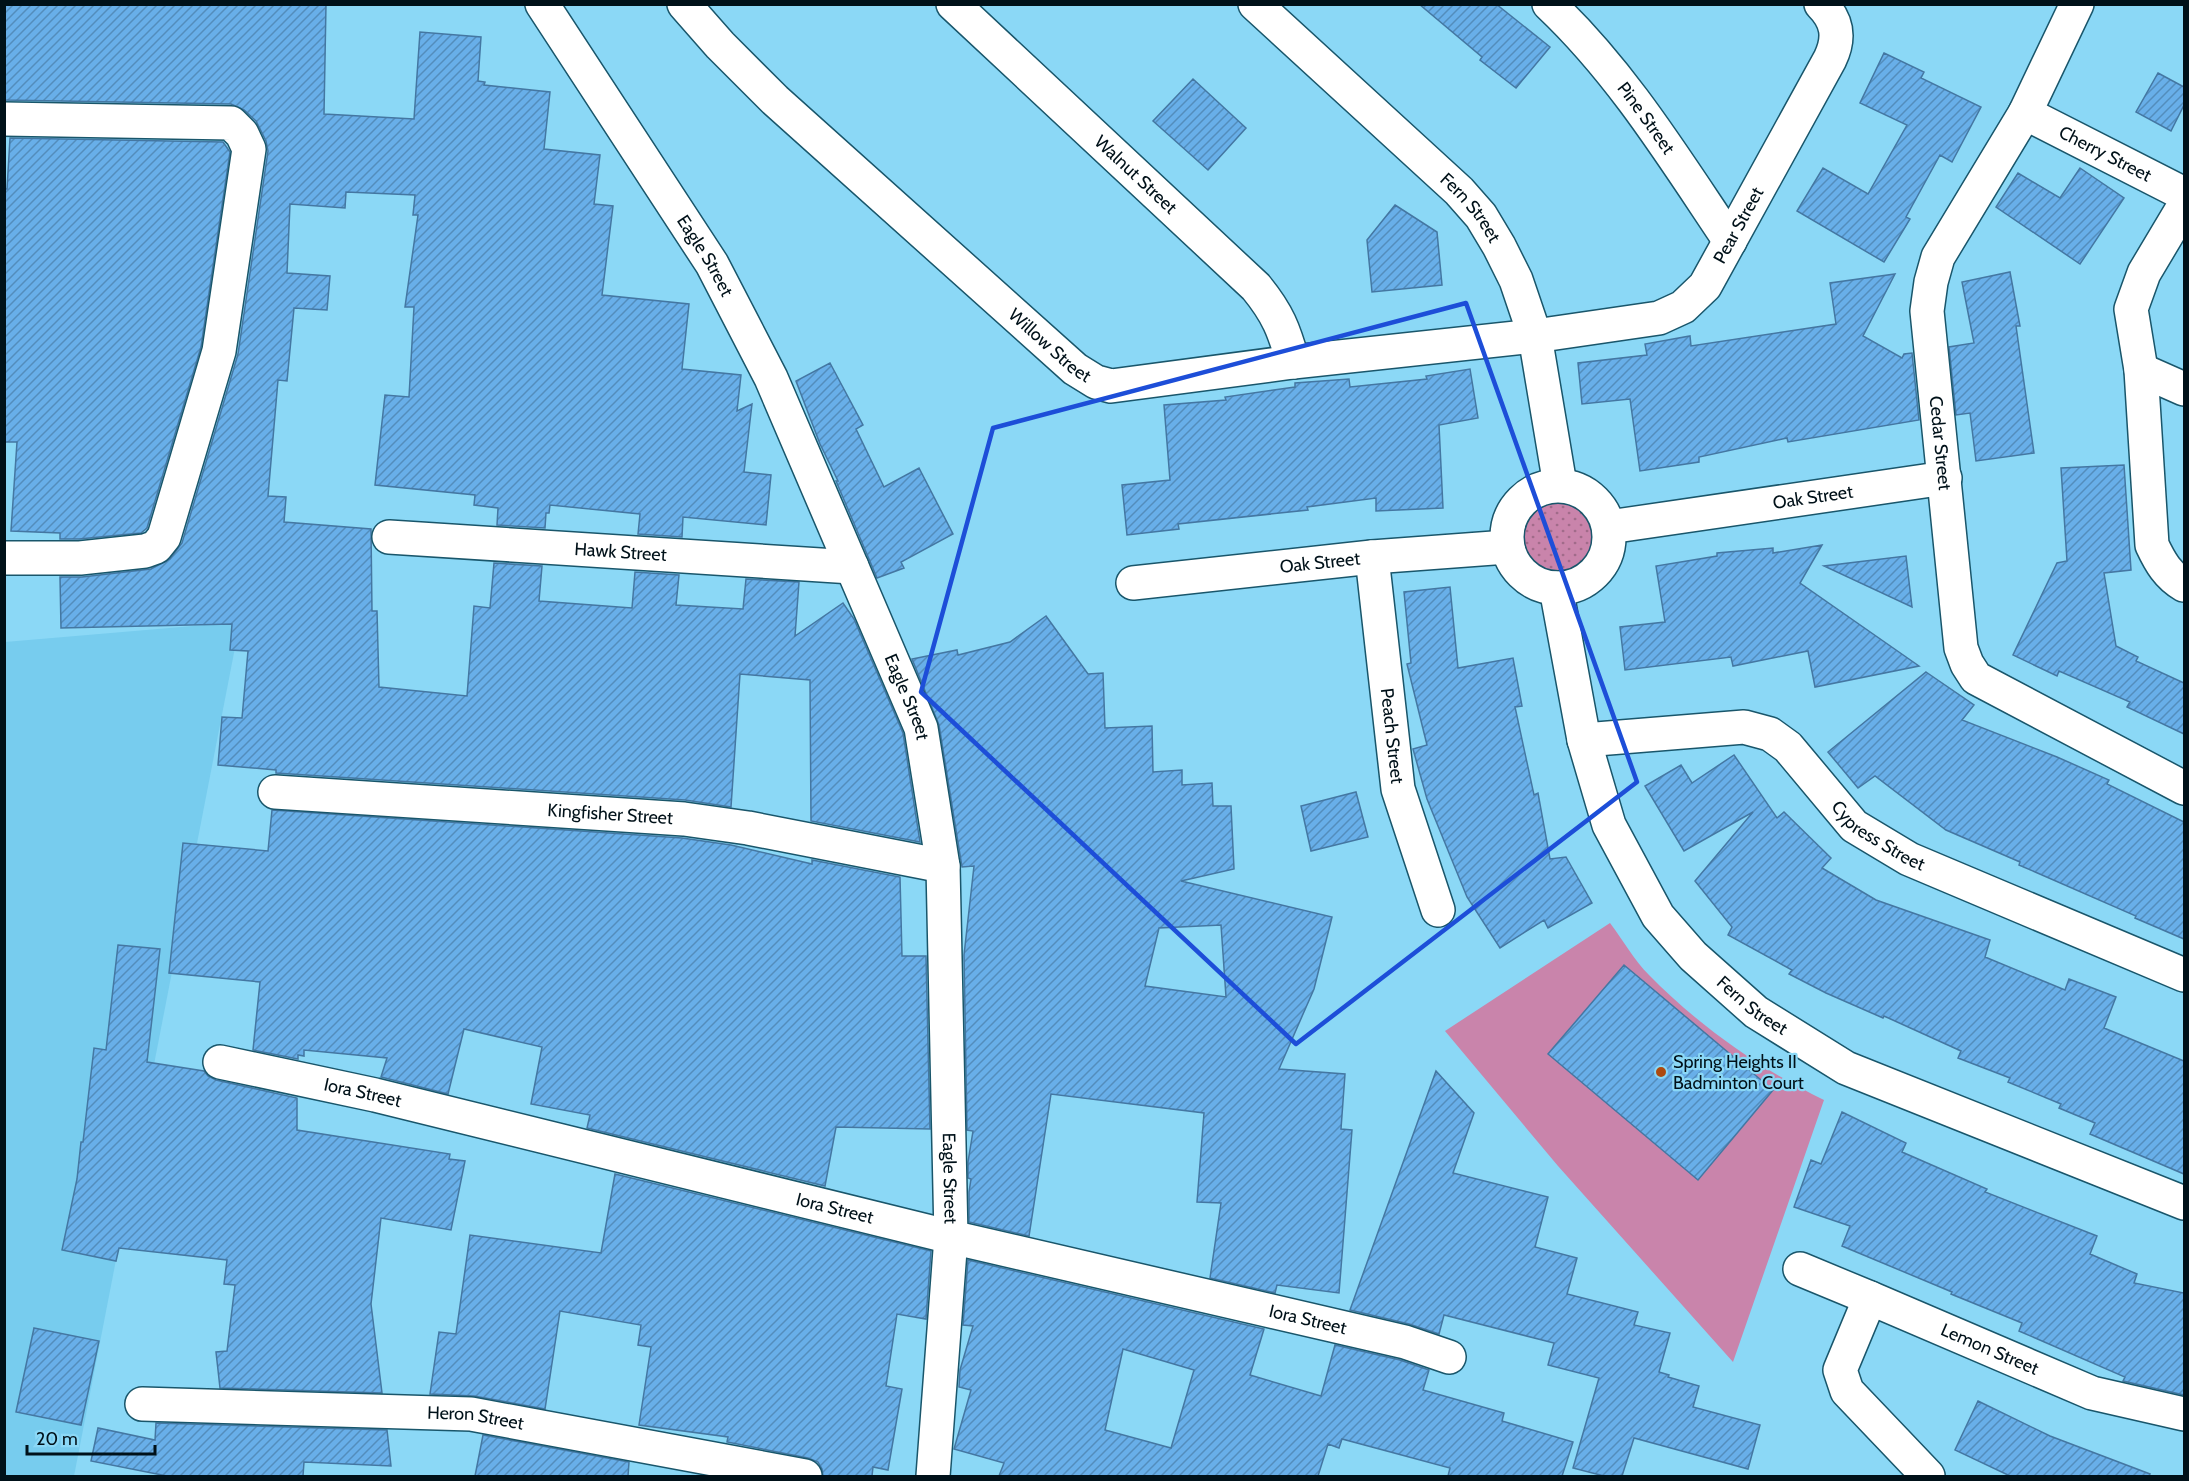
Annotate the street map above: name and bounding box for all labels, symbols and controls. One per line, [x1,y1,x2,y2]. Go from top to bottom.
street label: Pine Street [1613,78,1679,158]
street label: Cherry Street [2055,121,2155,187]
street label: Walnut Street [1090,131,1182,219]
street label: Fern Street [1436,168,1505,246]
street label: Pear Street [1709,183,1768,267]
street label: Eagle Street [672,211,738,300]
street label: Willow Street [1004,304,1095,387]
street label: Cedar Street [1925,395,1956,491]
street label: Oak Street [1771,481,1854,514]
street label: Hawk Street [574,538,667,566]
street label: Oak Street [1279,547,1361,578]
street label: Eagle Street [880,651,934,741]
street label: Peach Street [1376,687,1408,785]
street label: Cypress Street [1827,796,1928,875]
street label: Kingfisher Street [547,799,674,829]
street label: Fern Street [1712,971,1792,1040]
place label: Spring Heights II Badminton Court [1673,1051,1804,1094]
marker: Spring Heights II Badminton Court [1654,1065,1668,1079]
street label: Iora Street [322,1073,404,1112]
street label: Eagle Street [938,1132,962,1224]
street label: Iora Street [794,1188,876,1228]
street label: Iora Street [1267,1300,1349,1339]
street label: Lemon Street [1938,1319,2042,1380]
street label: Heron Street [427,1402,526,1435]
scale bar [27,1418,154,1456]
text: 20 m [36,1428,78,1450]

